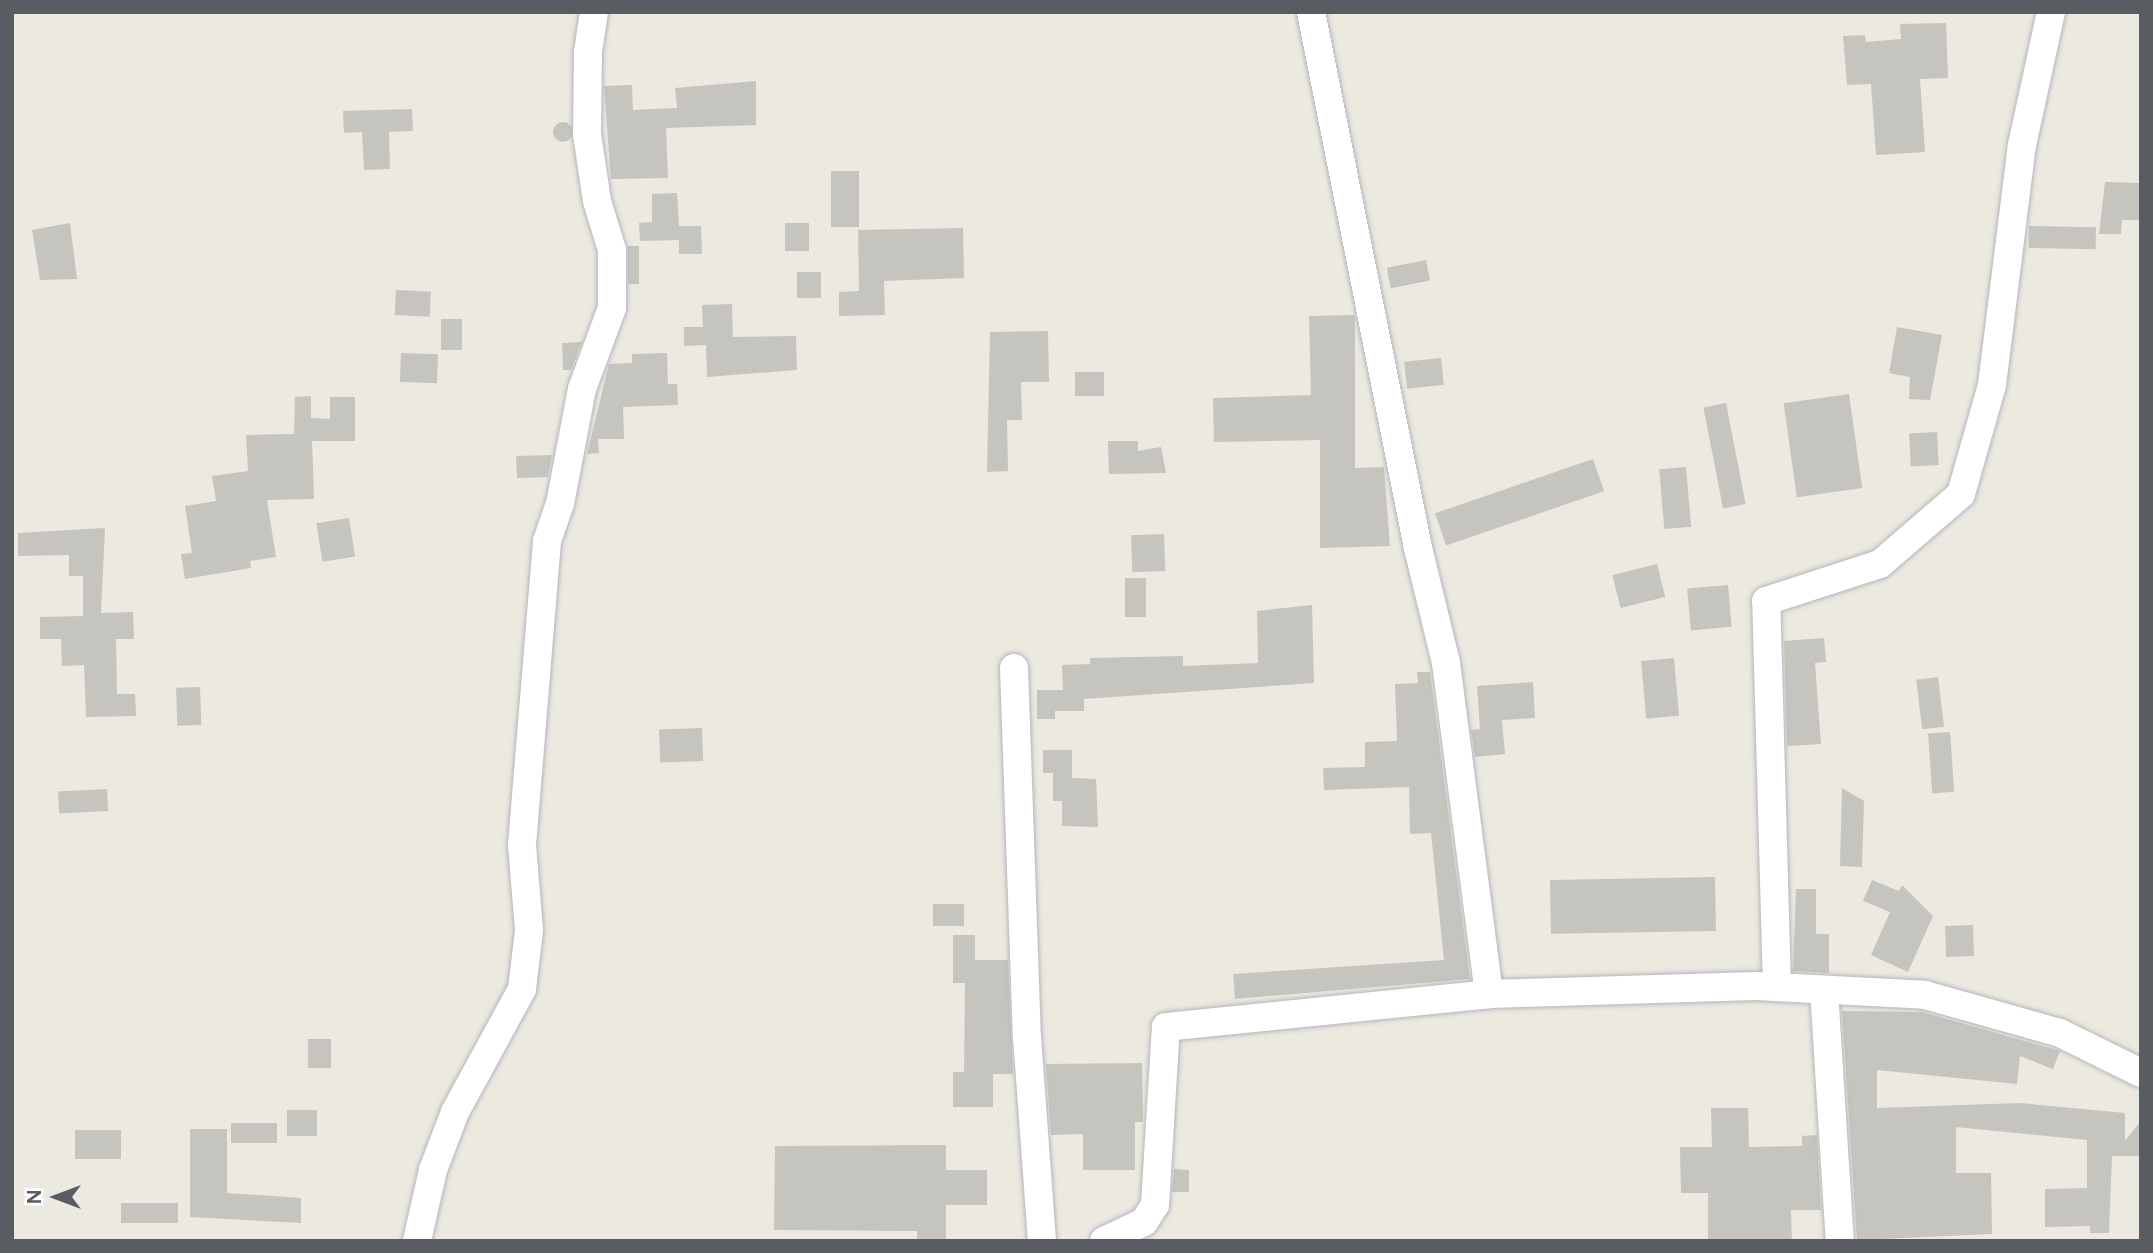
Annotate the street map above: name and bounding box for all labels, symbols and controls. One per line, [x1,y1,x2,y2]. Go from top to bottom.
north arrow [21,1162,91,1232]
text: N [23,1190,46,1204]

